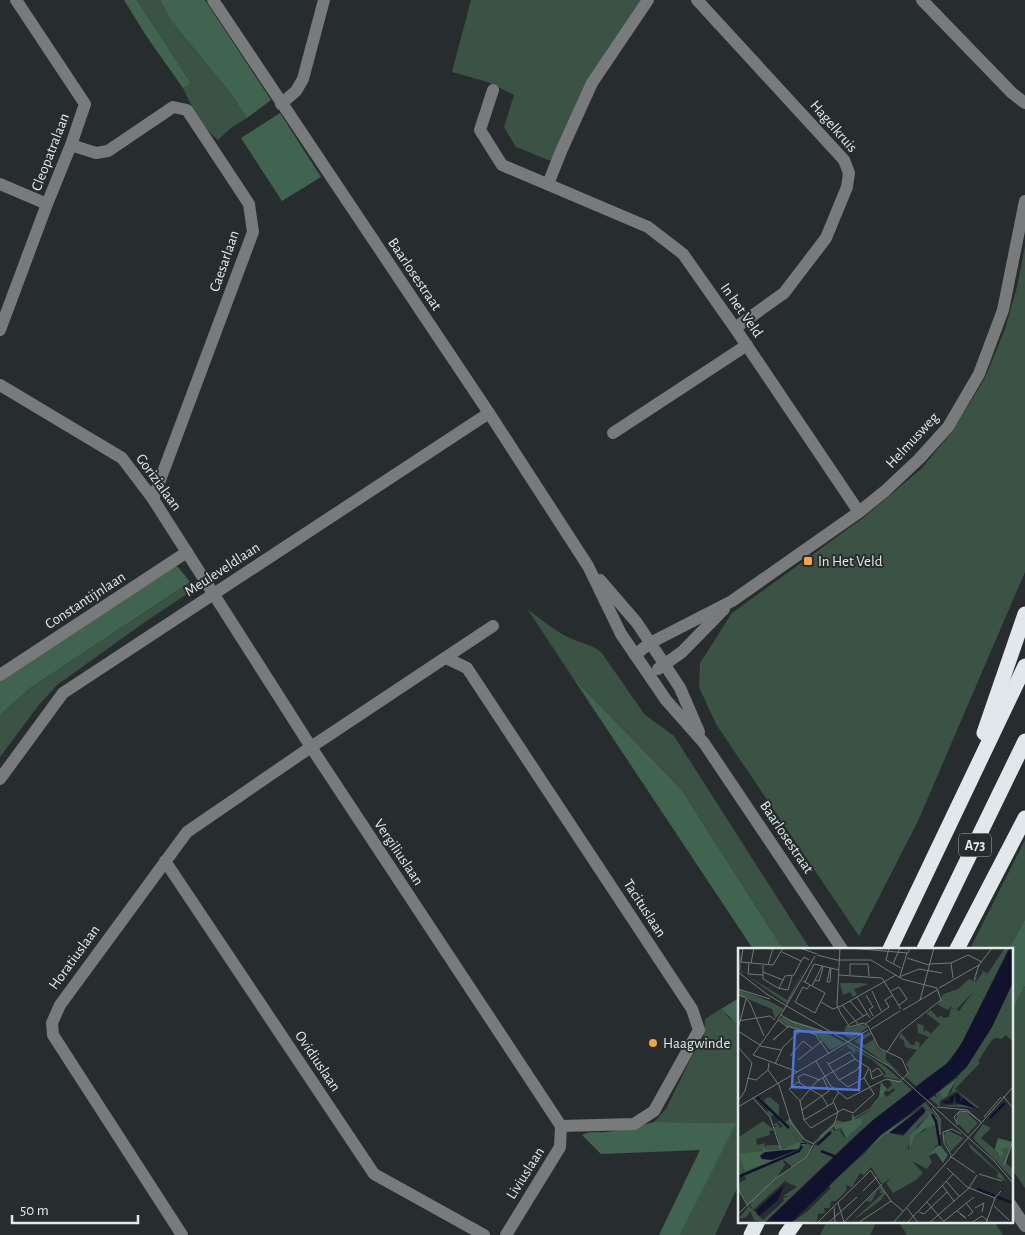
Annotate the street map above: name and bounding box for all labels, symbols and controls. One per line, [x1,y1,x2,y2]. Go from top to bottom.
street label: Hagelkruis [807,98,860,155]
street label: Cleopatralaan [29,111,72,193]
street label: Caesarlaan [207,228,242,294]
street label: Baarlosestraat [385,235,444,313]
street label: In het Veld [718,280,766,340]
street label: Helmusweg [883,409,942,471]
street label: Gorizialaan [133,451,184,514]
street label: Meuleveldlaan [182,540,263,599]
place label: In Het Veld [818,554,883,569]
marker: In Het Veld [802,555,814,567]
street label: Constantijnlaan [42,569,128,632]
street label: Baarlosestraat [757,798,816,876]
street label: Vergiliuslaan [371,817,426,888]
road number: A73 [959,834,991,856]
street label: Tacituslaan [620,877,669,940]
street label: Horatiuslaan [46,922,103,992]
inset map [738,948,1012,1222]
street label: Ovidiuslaan [292,1028,343,1094]
place label: Haagwinde [663,1036,730,1051]
marker: Haagwinde [647,1037,659,1049]
street label: Liviuslaan [504,1145,547,1202]
scale bar [12,1192,139,1224]
text: 50 m [20,1203,49,1218]

